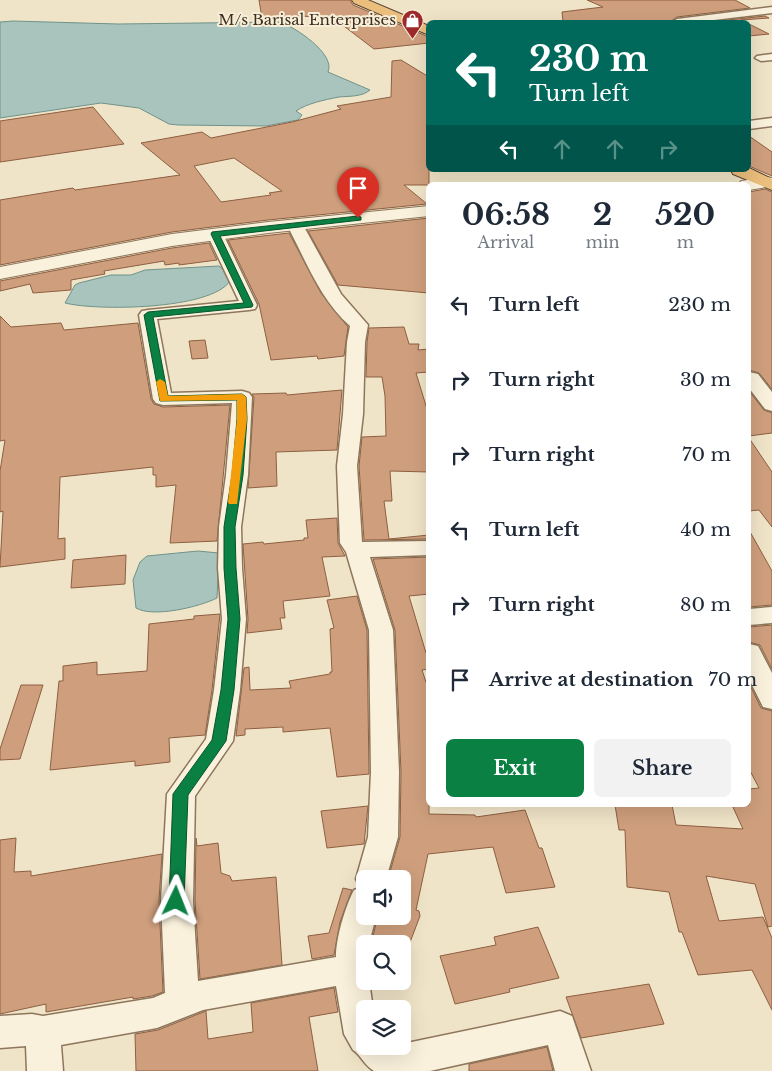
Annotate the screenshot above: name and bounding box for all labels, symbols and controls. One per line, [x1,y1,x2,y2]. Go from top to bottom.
shop icon: M/s Barisal Enterprises [400,8,424,39]
place label: M/s Barisal Enterprises [218,10,396,29]
text: 230 m [529,37,649,80]
icon: left [446,40,511,105]
text: Turn left [529,80,629,107]
icon: left [495,135,523,163]
icon: ahead [548,135,576,163]
icon: ahead [601,135,629,163]
icon: right [654,135,682,163]
pin [337,167,379,218]
icon: arrive [344,174,372,202]
text: 06:58 [462,196,550,233]
text: 2 [593,196,612,233]
text: 520 [655,196,715,233]
text: Arrival [478,232,534,252]
text: min [586,232,619,252]
text: m [677,232,694,252]
icon: left [446,291,474,319]
text: Turn left [489,293,580,316]
text: 230 m [668,293,731,316]
icon: right [446,366,474,394]
text: Turn right [489,368,595,391]
text: 30 m [680,368,731,391]
icon: right [446,441,474,469]
text: Turn right [489,443,595,466]
text: 70 m [682,443,731,466]
icon: left [446,516,474,544]
text: Turn left [489,518,580,541]
text: 40 m [680,518,731,541]
icon: right [446,591,474,619]
text: Turn right [489,593,595,616]
text: 80 m [680,593,731,616]
icon: arrive [446,666,474,694]
text: Arrive at destination [489,668,693,691]
text: 70 m [708,668,757,691]
button: Exit [446,739,584,797]
button: Share [594,739,731,797]
map controls [356,870,411,1055]
button: sound [356,870,411,925]
position arrow [149,874,201,926]
button: search [356,935,411,990]
button: layers [356,1000,411,1055]

